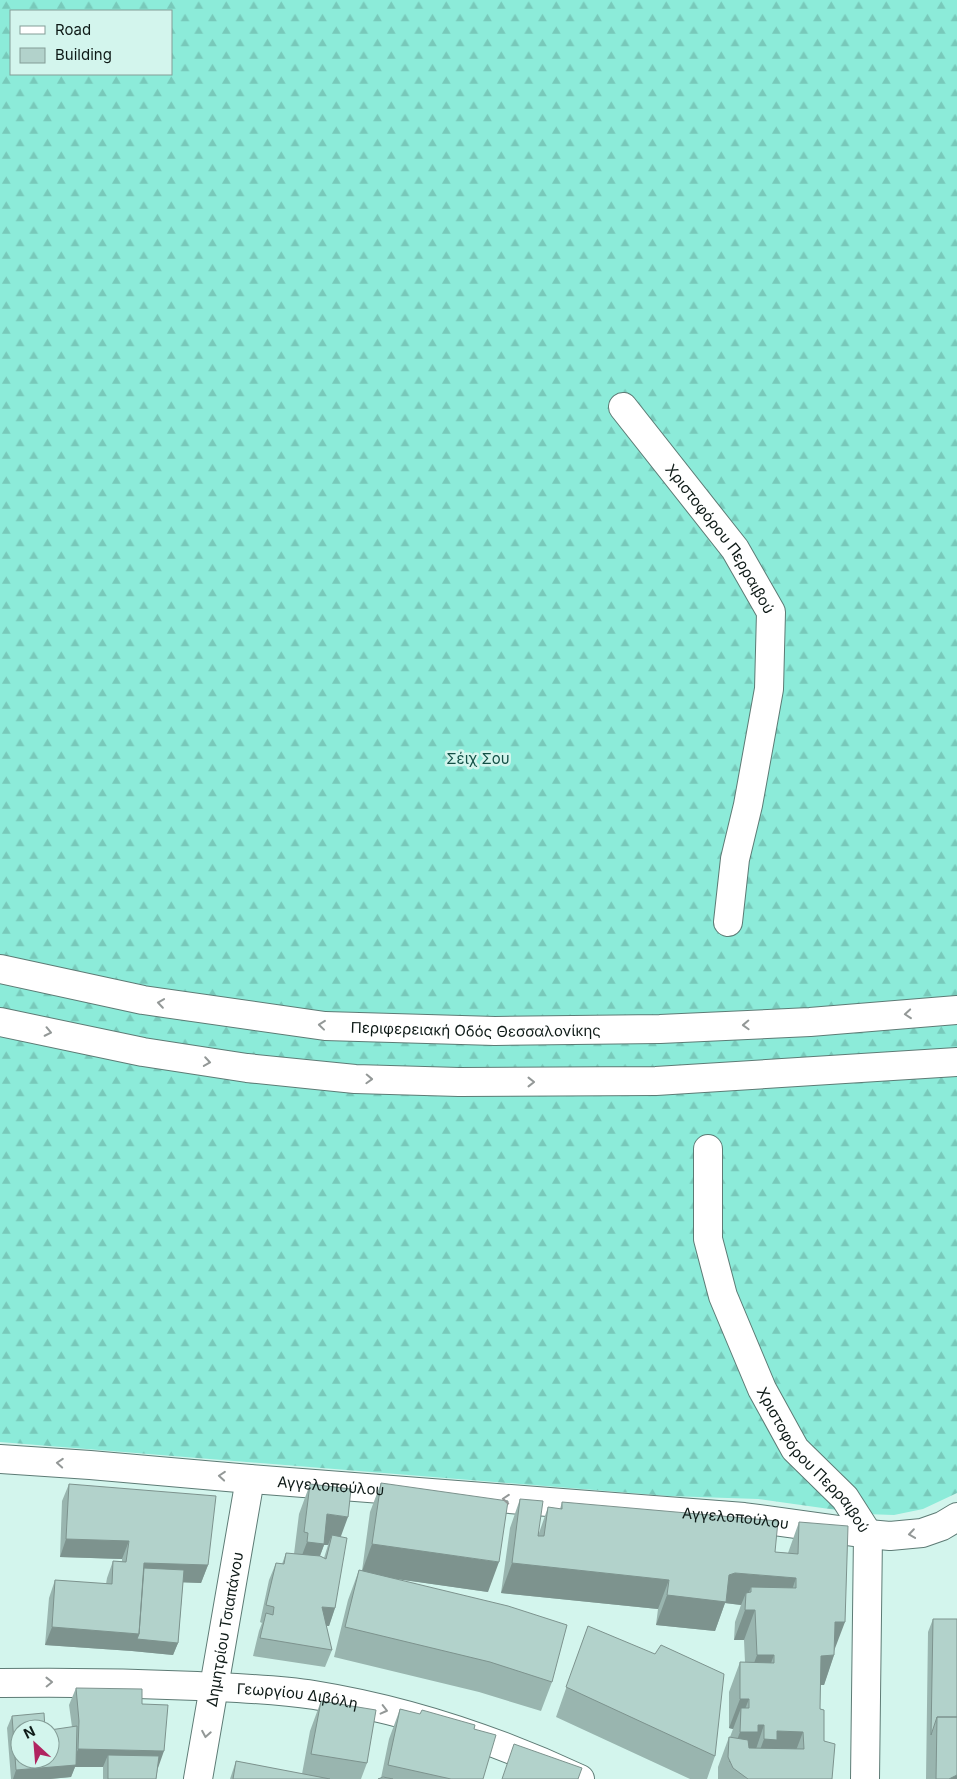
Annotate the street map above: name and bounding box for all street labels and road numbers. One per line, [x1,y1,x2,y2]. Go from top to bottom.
street label: Χριστοφόρου Περραιβού [662,460,779,617]
street label: Περιφερειακή Οδός Θεσσαλονίκης [350,1017,601,1041]
street label: Χριστοφόρου Περραιβού [753,1383,874,1536]
street label: Αγγελοπούλου [277,1472,385,1499]
street label: Αγγελοπούλου [682,1503,790,1533]
street label: Δημητρίου Τσιαπάνου [201,1550,247,1708]
street label: Γεωργίου Διβόλη [236,1678,360,1713]

